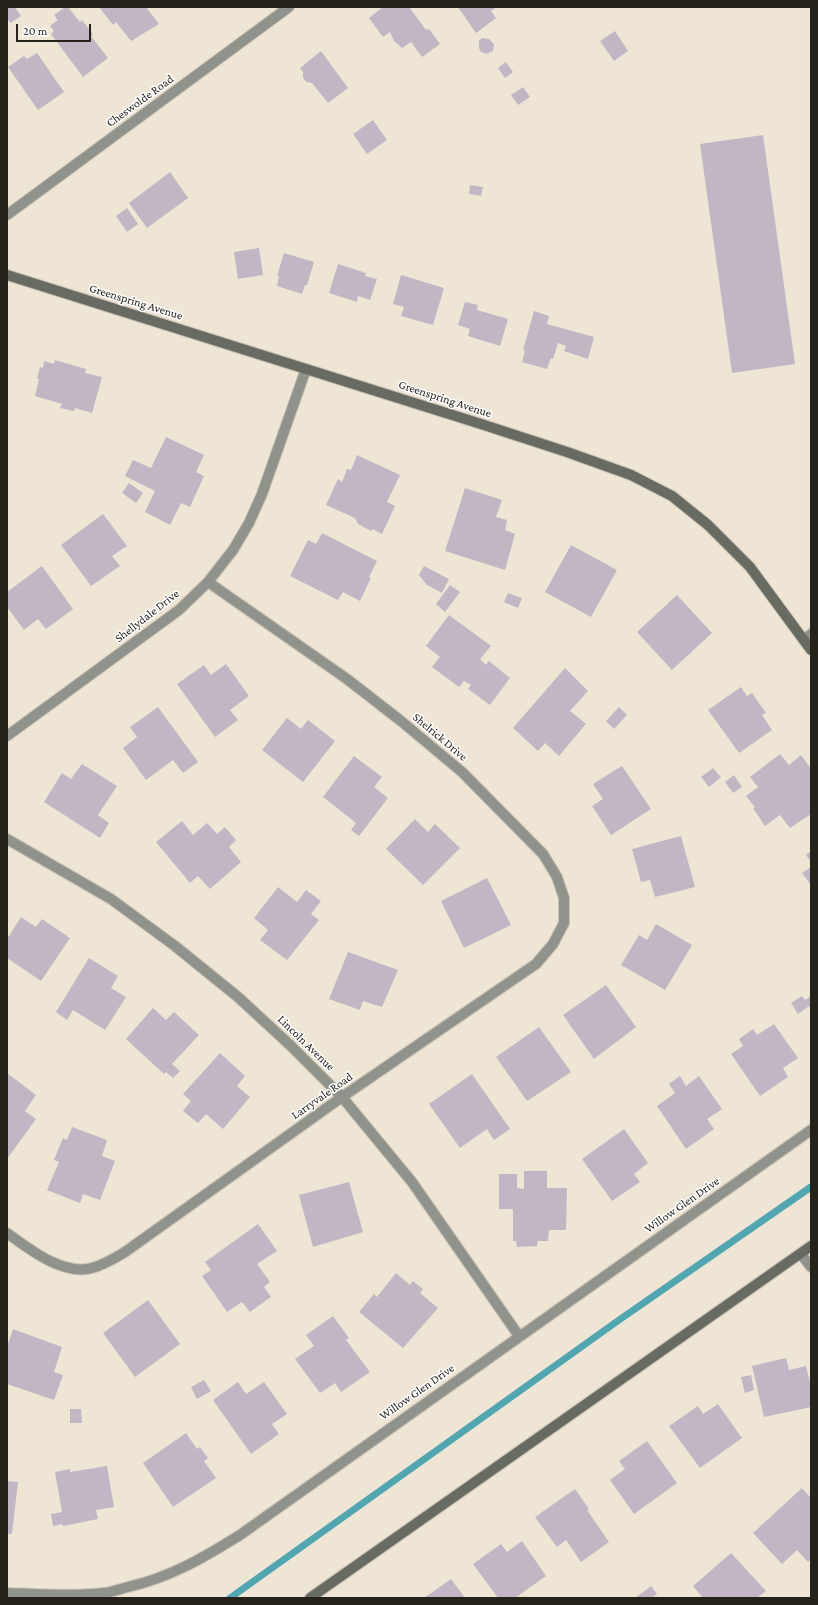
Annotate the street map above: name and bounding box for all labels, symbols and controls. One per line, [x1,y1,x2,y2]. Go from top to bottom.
scale bar [18,16,93,42]
text: 20 m [23,24,47,38]
street label: Cheswolde Road [104,72,176,130]
street label: Greenspring Avenue [88,281,184,323]
street label: Greenspring Avenue [397,377,493,421]
street label: Shellydale Drive [112,586,182,646]
street label: Shelrick Drive [410,710,470,764]
street label: Lincoln Avenue [275,1012,337,1074]
street label: Larryvale Road [288,1070,356,1122]
street label: Willow Glen Drive [642,1174,722,1236]
street label: Willow Glen Drive [377,1361,457,1423]

